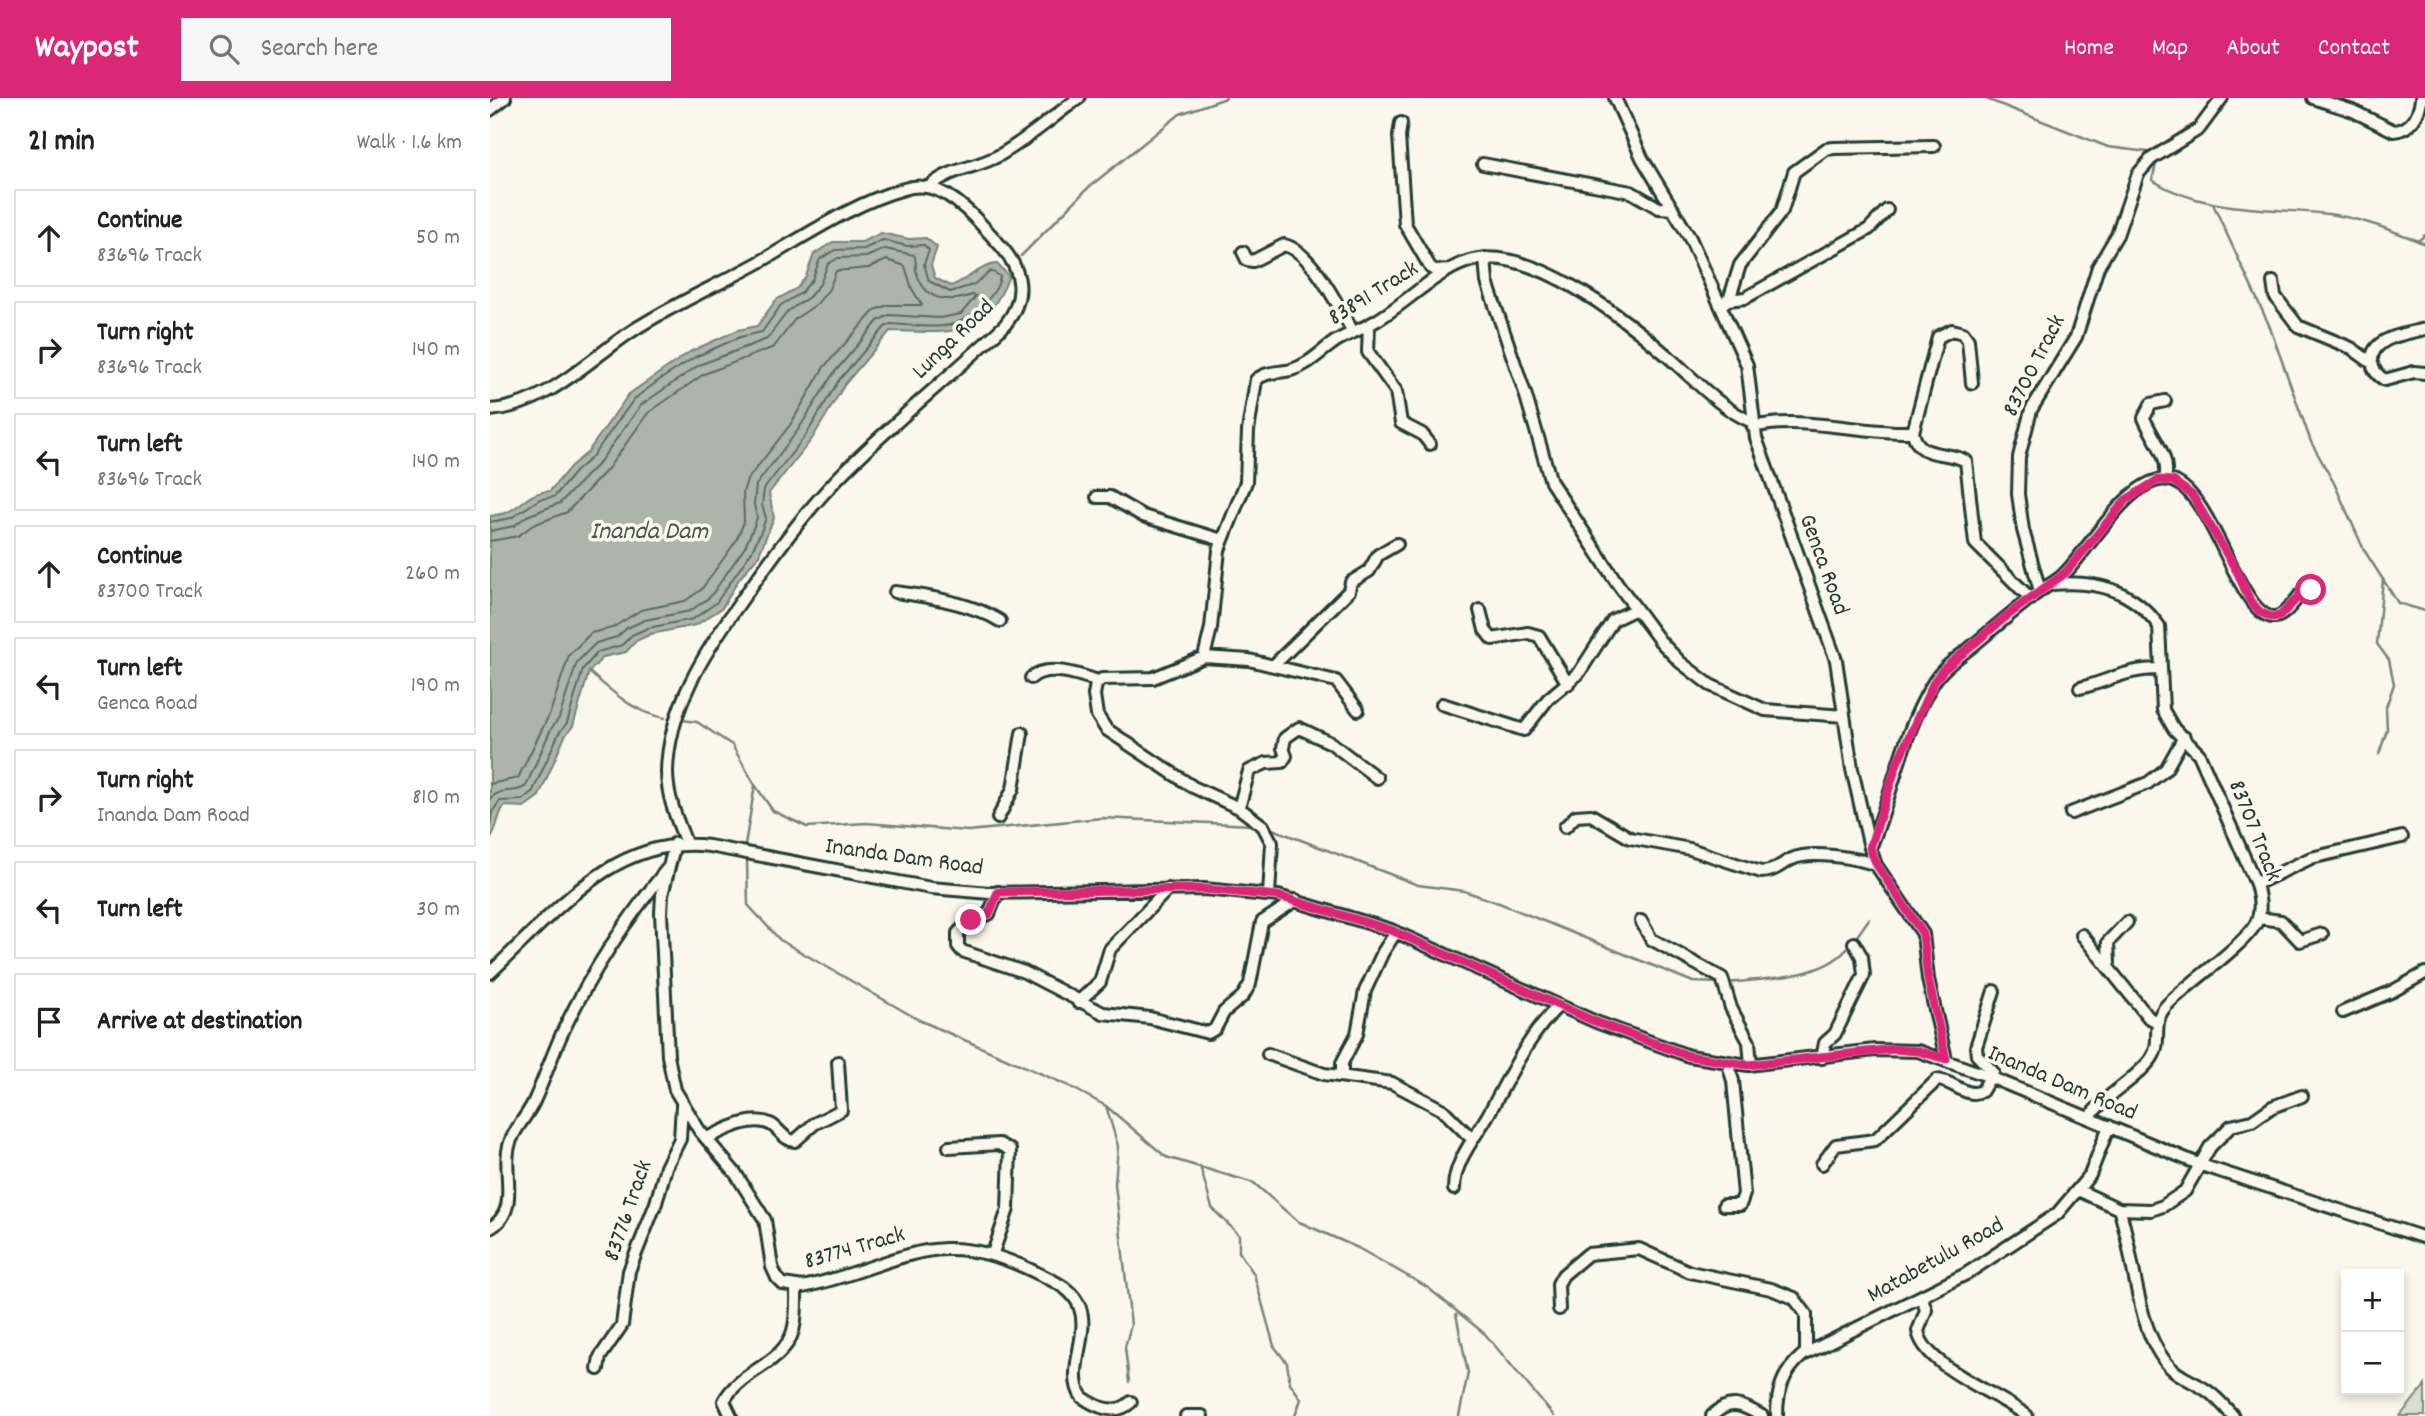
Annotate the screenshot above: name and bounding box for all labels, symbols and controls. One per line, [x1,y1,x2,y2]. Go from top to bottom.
search box [181,18,671,81]
text: Waypost [35,26,139,73]
icon: search [205,30,243,68]
text: Search here [261,31,378,68]
text: Home [2064,32,2114,66]
text: Map [2152,32,2188,66]
text: About [2226,32,2280,66]
text: Contact [2318,32,2390,66]
text: 21 min [28,122,95,165]
text: Walk · 1.6 km [357,127,462,160]
text: Continue [97,203,182,240]
icon: ahead [30,219,68,257]
text: 50 m [416,222,460,255]
text: 83696 Track [97,240,202,273]
street label: 83891 Track [1322,253,1426,335]
street label: Lunga Road [905,292,1003,388]
street label: 83700 Track [1995,309,2075,423]
text: Turn right [97,315,194,352]
icon: right [30,331,68,369]
text: 140 m [412,334,460,367]
text: 83696 Track [97,352,202,385]
text: Turn left [97,427,183,464]
icon: left [30,443,68,481]
text: 140 m [412,446,460,479]
text: 83696 Track [97,464,202,497]
street label: Genca Road [1789,510,1857,620]
water label: Inanda Dam [590,514,709,551]
text: Continue [97,539,182,576]
icon: ahead [30,555,68,593]
text: 260 m [405,558,460,591]
route start [2295,574,2326,605]
text: 83700 Track [97,576,203,609]
text: Turn left [97,651,183,688]
icon: left [30,667,68,705]
text: 190 m [411,670,460,703]
text: Genca Road [97,688,198,721]
text: Turn right [97,763,194,800]
street label: 83707 Track [2218,775,2290,887]
icon: right [30,779,68,817]
text: 810 m [412,782,460,815]
text: Inanda Dam Road [97,800,250,833]
street label: Inanda Dam Road [823,830,985,886]
icon: left [30,891,68,929]
text: Turn left [97,892,183,929]
text: 30 m [416,894,460,927]
route end [955,904,986,935]
icon: arrive [30,1003,68,1041]
text: Arrive at destination [97,1004,302,1041]
street label: Inanda Dam Road [1982,1037,2142,1131]
street label: 83776 Track [596,1156,662,1266]
street label: Matabetulu Road [1861,1209,2011,1313]
street label: 83774 Track [801,1218,909,1280]
map controls [2341,1269,2404,1395]
button: + [2341,1269,2404,1332]
button: − [2341,1332,2404,1395]

